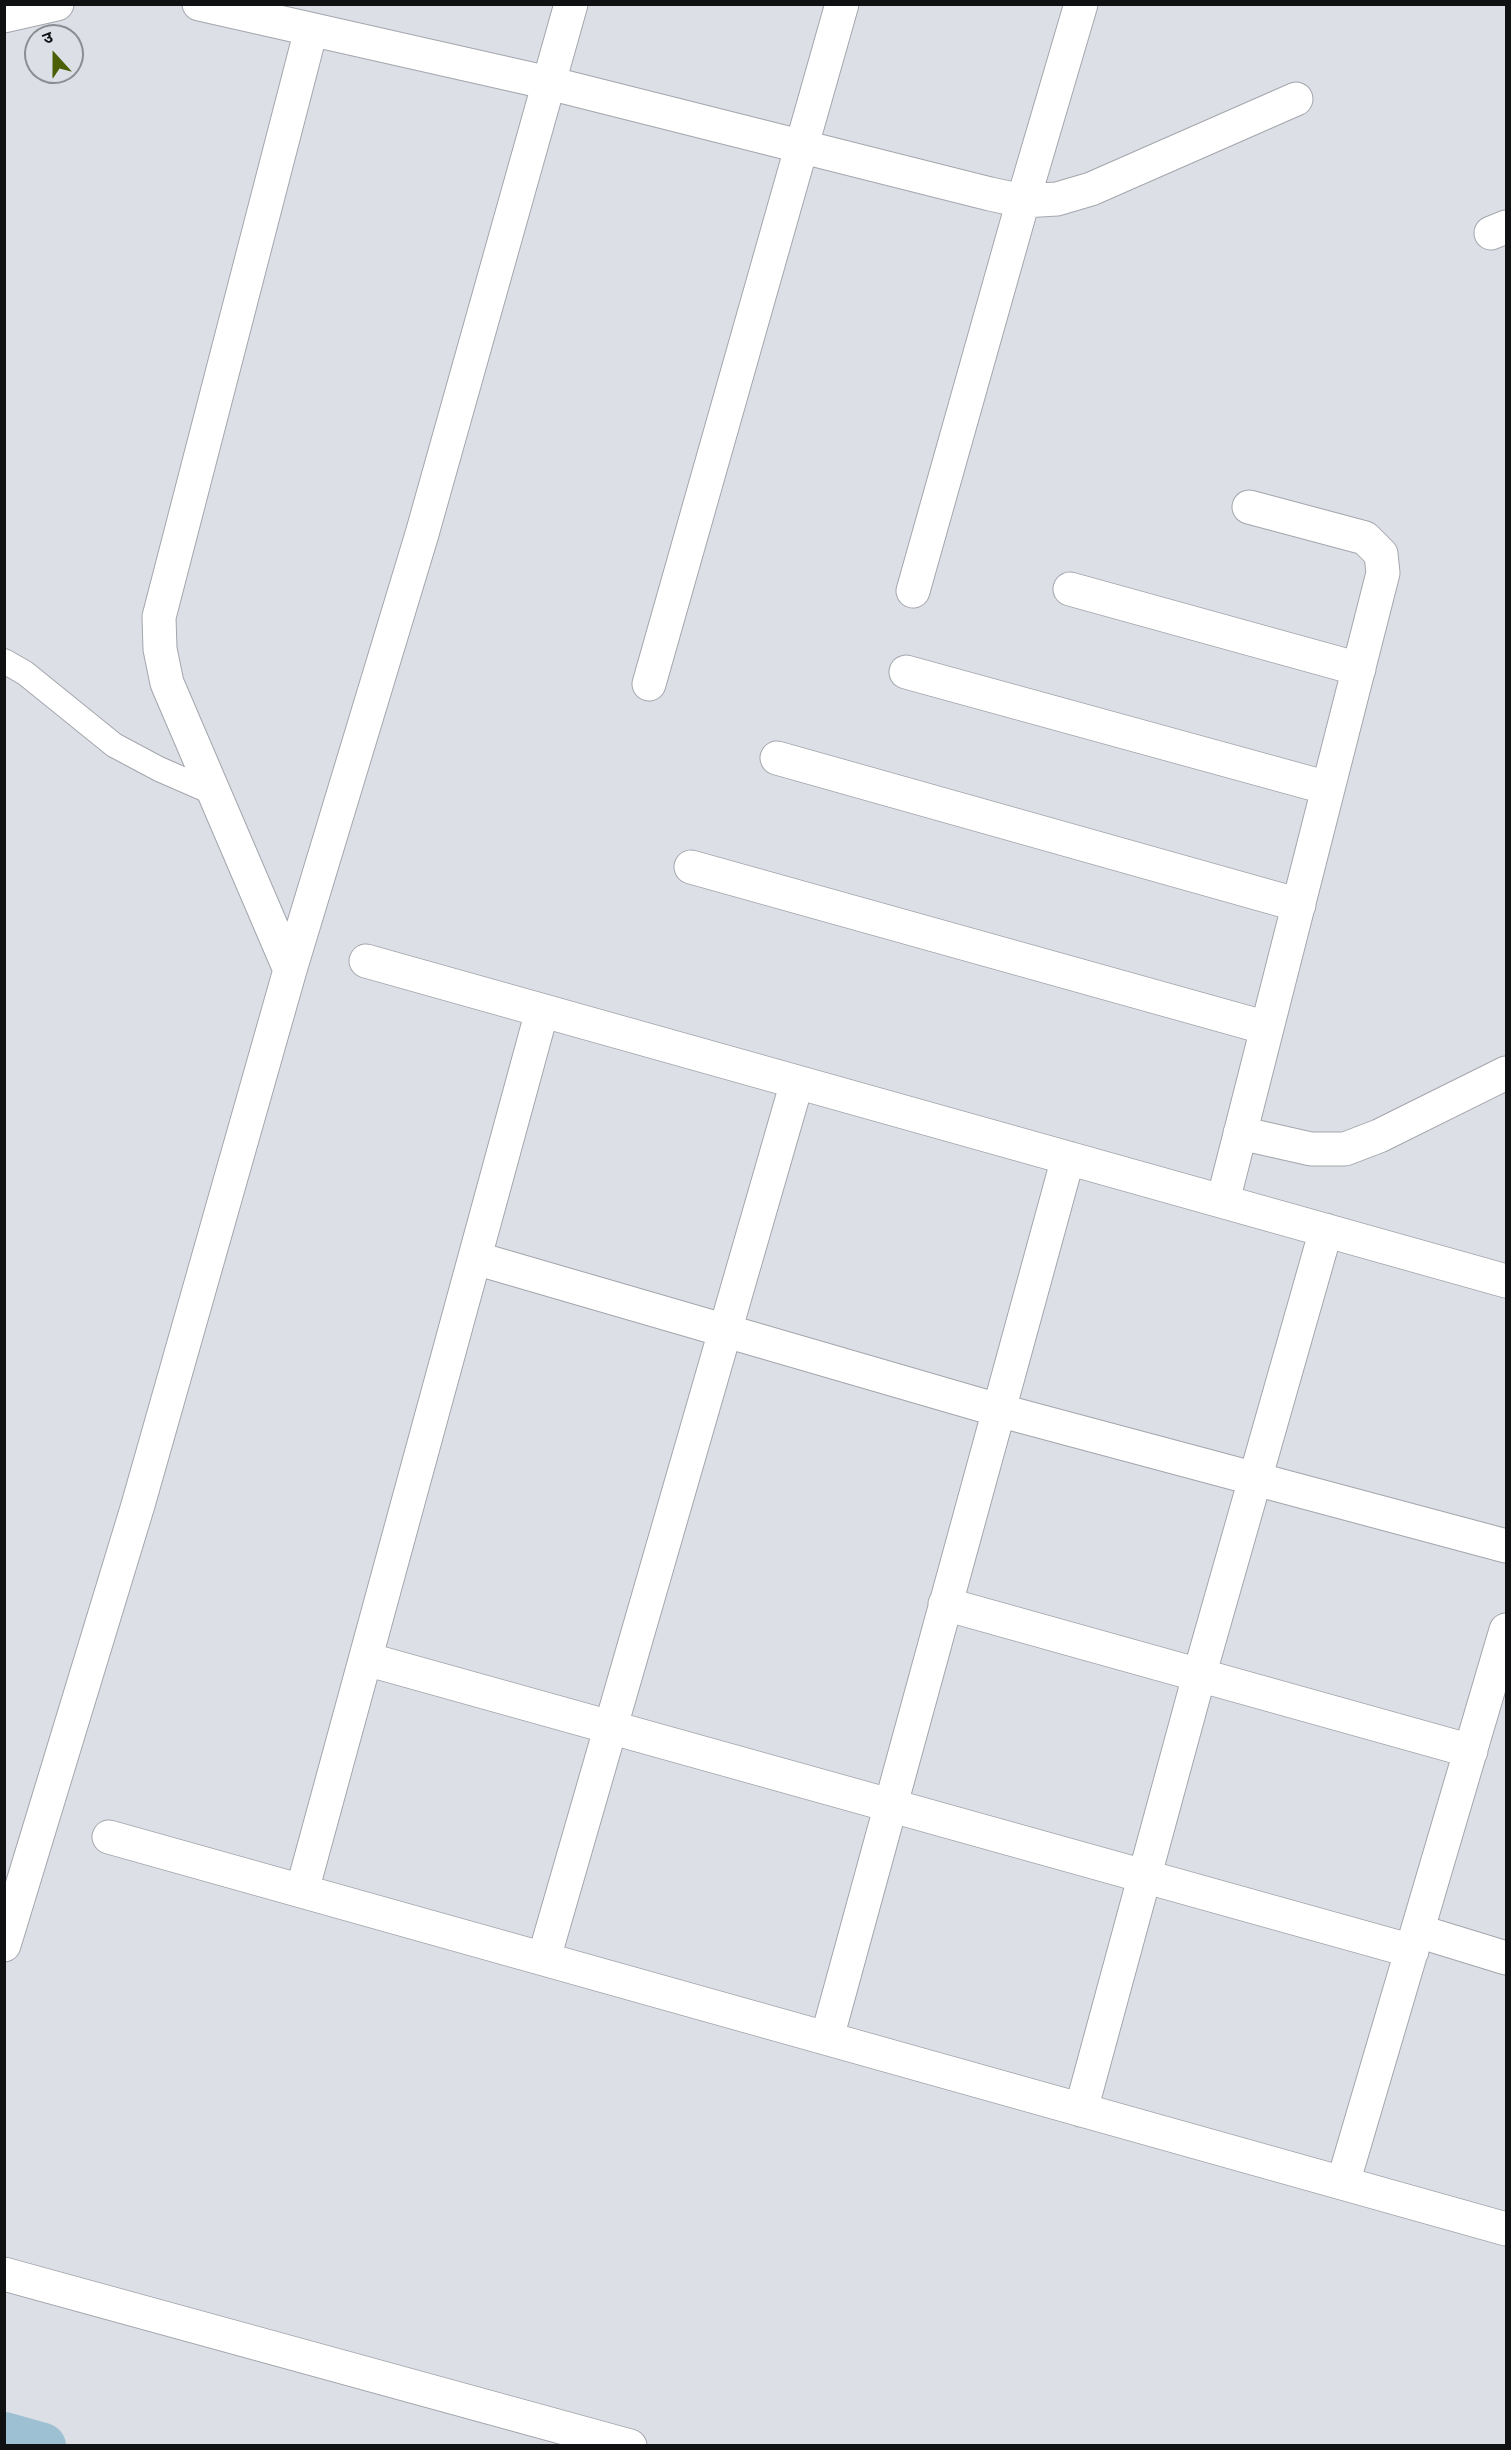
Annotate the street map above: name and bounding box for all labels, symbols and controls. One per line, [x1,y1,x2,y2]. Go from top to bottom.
north arrow [24,24,84,84]
text: उ [40,28,56,50]

